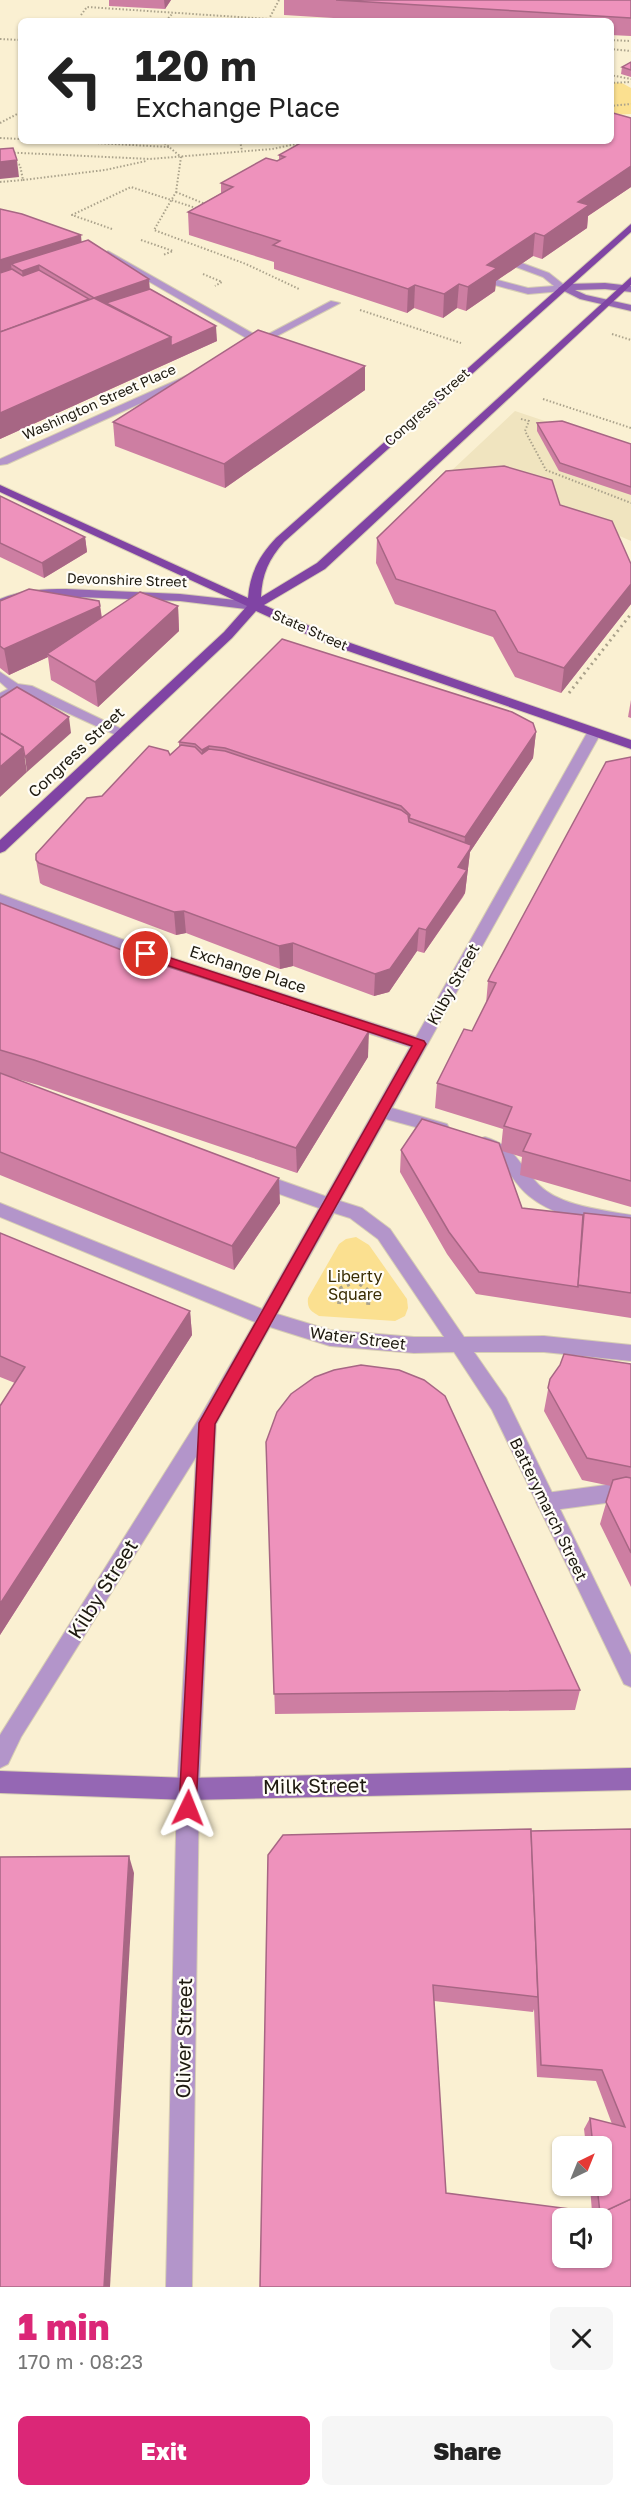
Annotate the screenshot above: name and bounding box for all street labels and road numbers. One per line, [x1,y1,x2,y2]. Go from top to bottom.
street label: Washington Street Place [19,360,178,443]
street label: Congress Street [381,364,473,449]
street label: Devonshire Street [67,569,187,590]
street label: State Street [270,605,351,654]
street label: Congress Street [24,702,128,802]
street label: Kilby Street [422,940,484,1028]
street label: Exchange Place [187,941,309,997]
street label: Water Street [309,1322,407,1354]
street label: Batterymarch Street [506,1434,592,1584]
street label: Kilby Street [62,1534,142,1643]
street label: Milk Street [263,1772,367,1798]
street label: Oliver Street [170,1977,196,2099]

